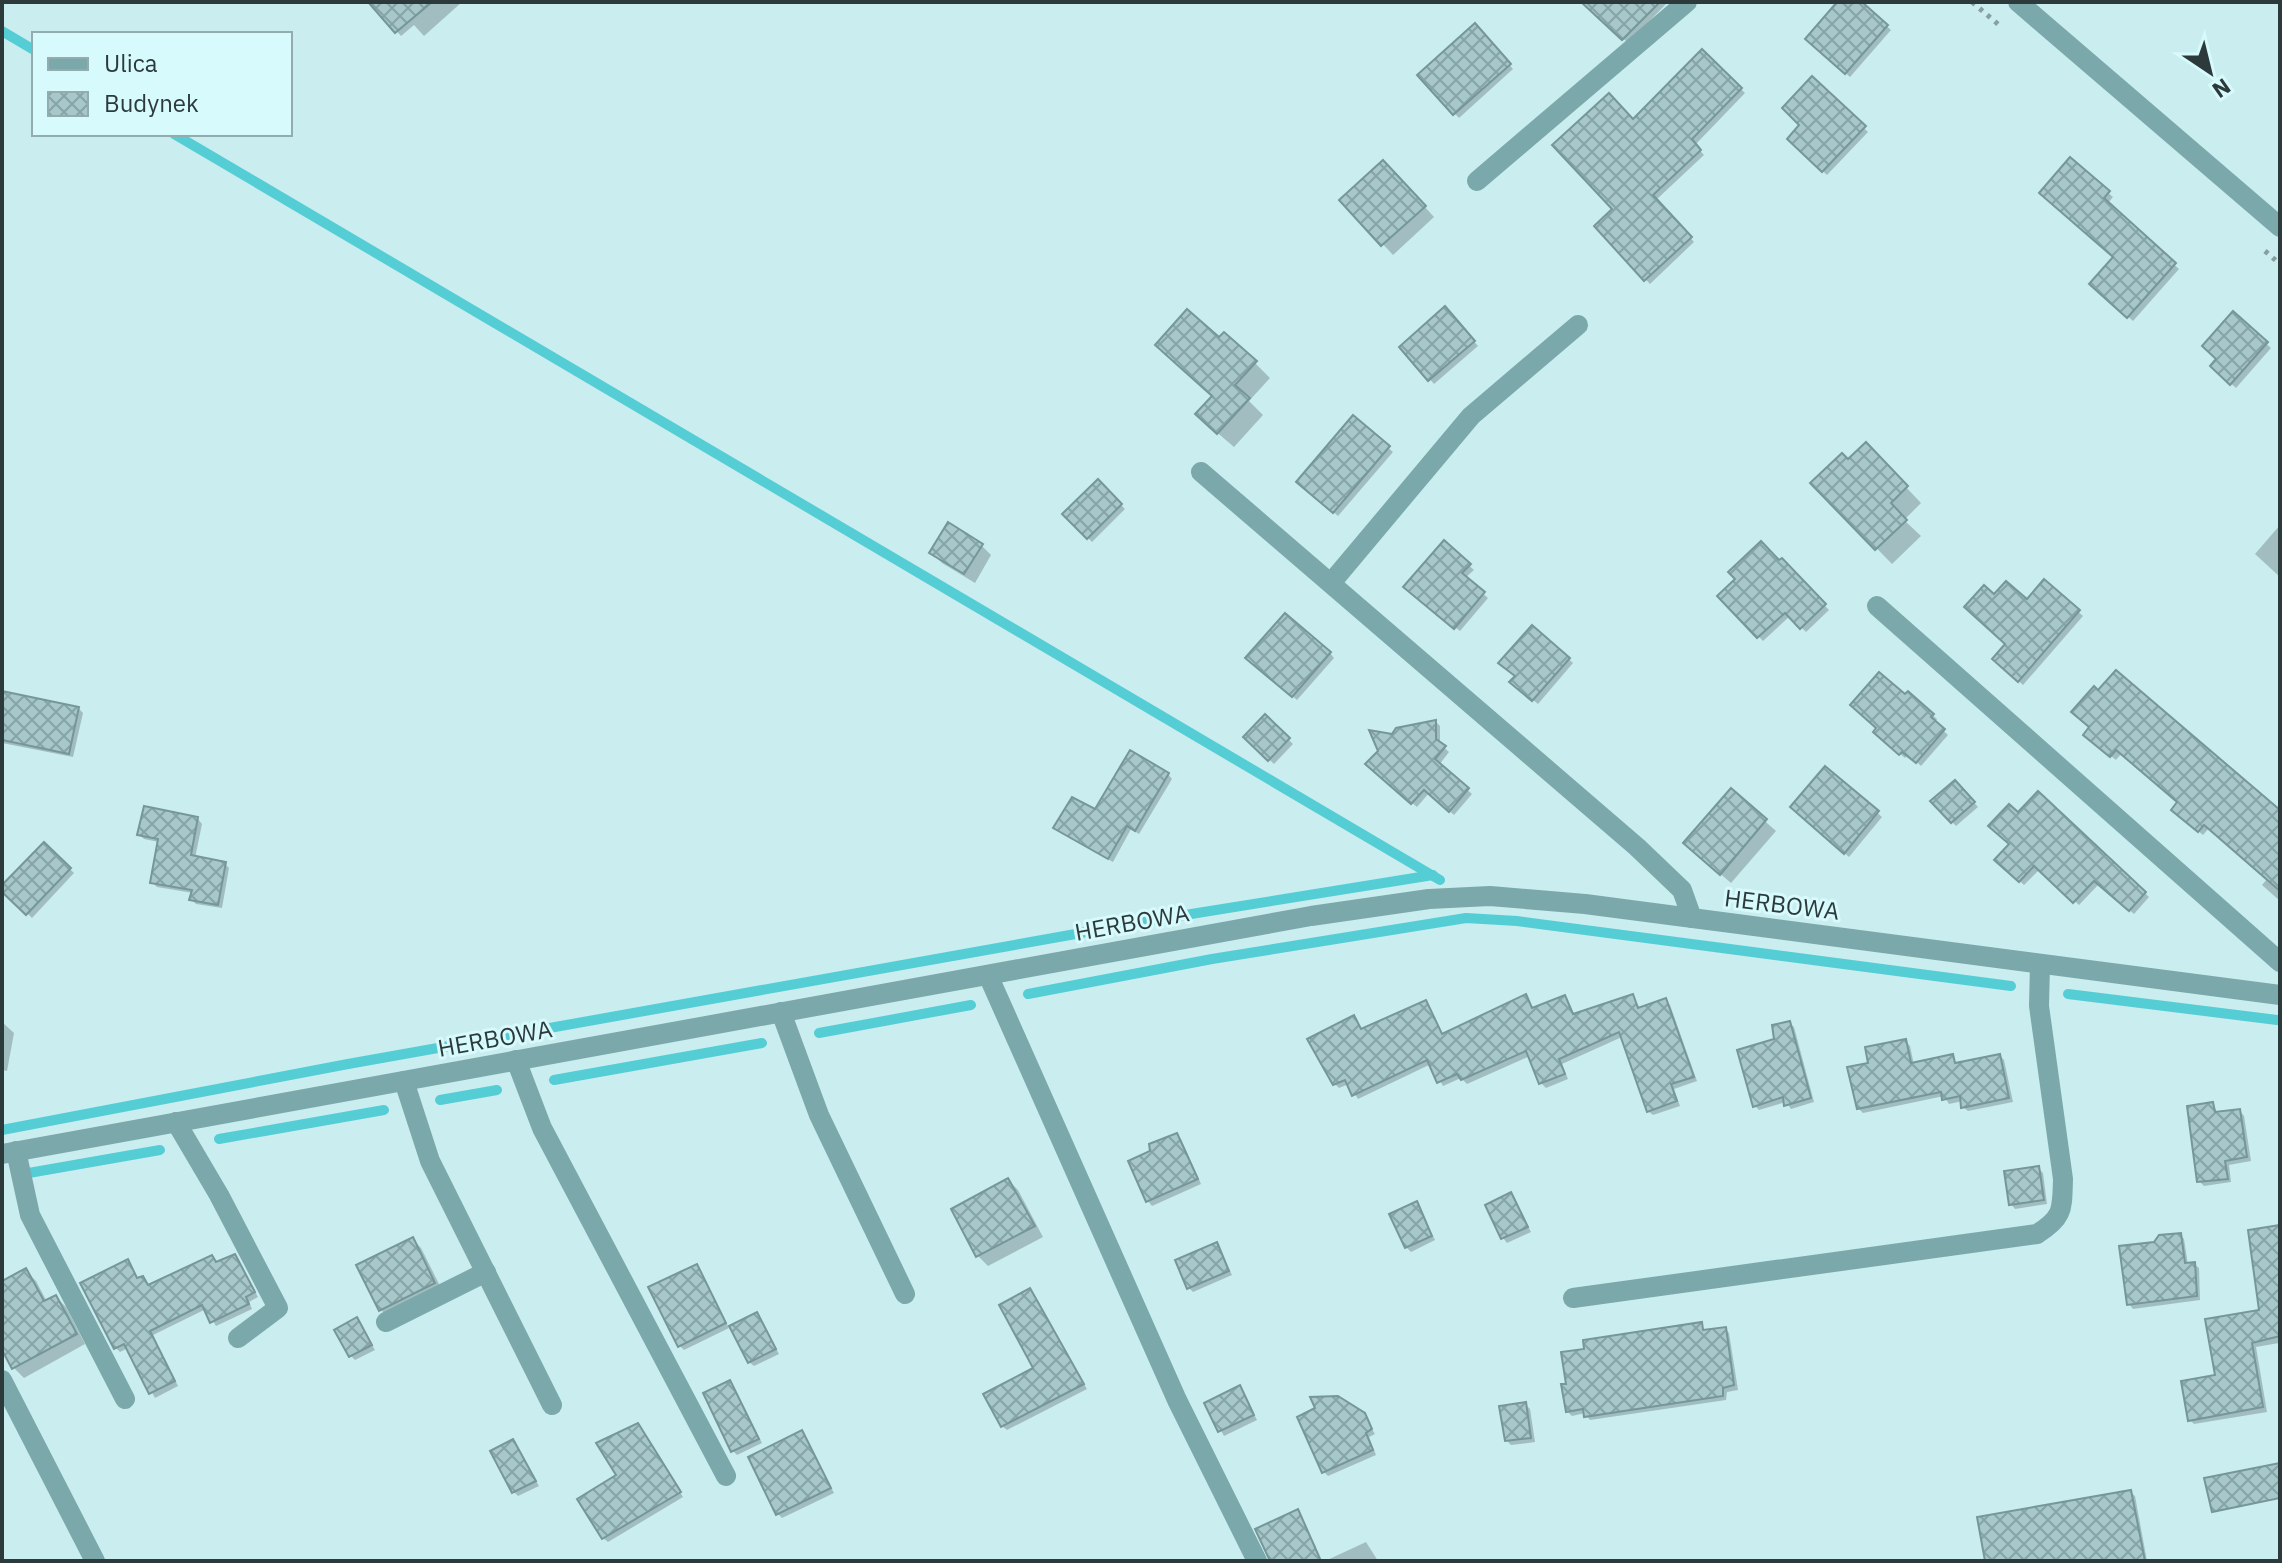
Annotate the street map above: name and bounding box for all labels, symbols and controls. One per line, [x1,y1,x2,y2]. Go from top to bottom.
legend [32,32,292,136]
north arrow [2170,32,2250,112]
text: Ulica [104,47,158,79]
text: N [2207,72,2237,105]
text: Budynek [104,87,199,119]
street label: HERBOWA [1723,881,1841,927]
street label: HERBOWA [1072,896,1192,948]
street label: HERBOWA [435,1012,555,1064]

